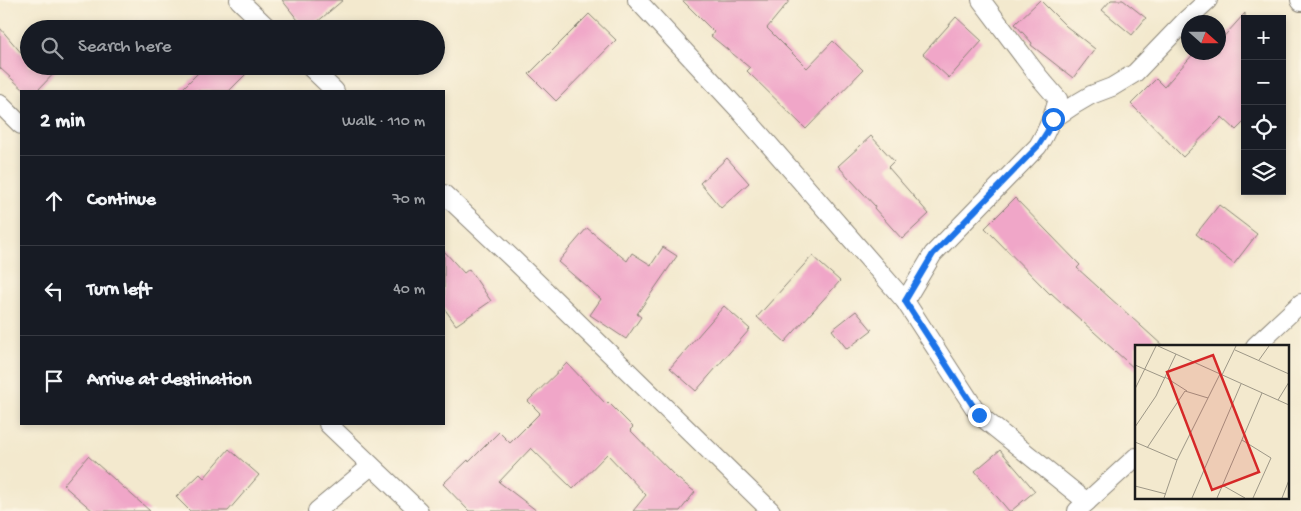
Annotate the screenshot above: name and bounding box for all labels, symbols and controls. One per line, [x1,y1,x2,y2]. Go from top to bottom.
north arrow [1181,15,1226,60]
map controls [1241,15,1286,195]
button: + [1241,15,1286,60]
search box [20,20,445,75]
icon: search [38,34,66,62]
text: Search here [78,36,172,59]
button: − [1241,60,1286,105]
button: locate [1241,105,1286,150]
route start [1042,108,1065,131]
text: 2 min [40,110,85,135]
text: Walk · 110 m [342,113,425,132]
button: layers [1241,150,1286,195]
icon: ahead [40,187,68,215]
text: Continue [87,189,156,212]
text: 70 m [392,191,425,210]
icon: left [40,277,68,305]
text: Turn left [87,279,151,302]
text: 40 m [393,281,425,300]
inset map [1135,345,1288,498]
icon: arrive [40,367,68,395]
text: Arrive at destination [87,369,251,392]
route end [968,404,991,427]

